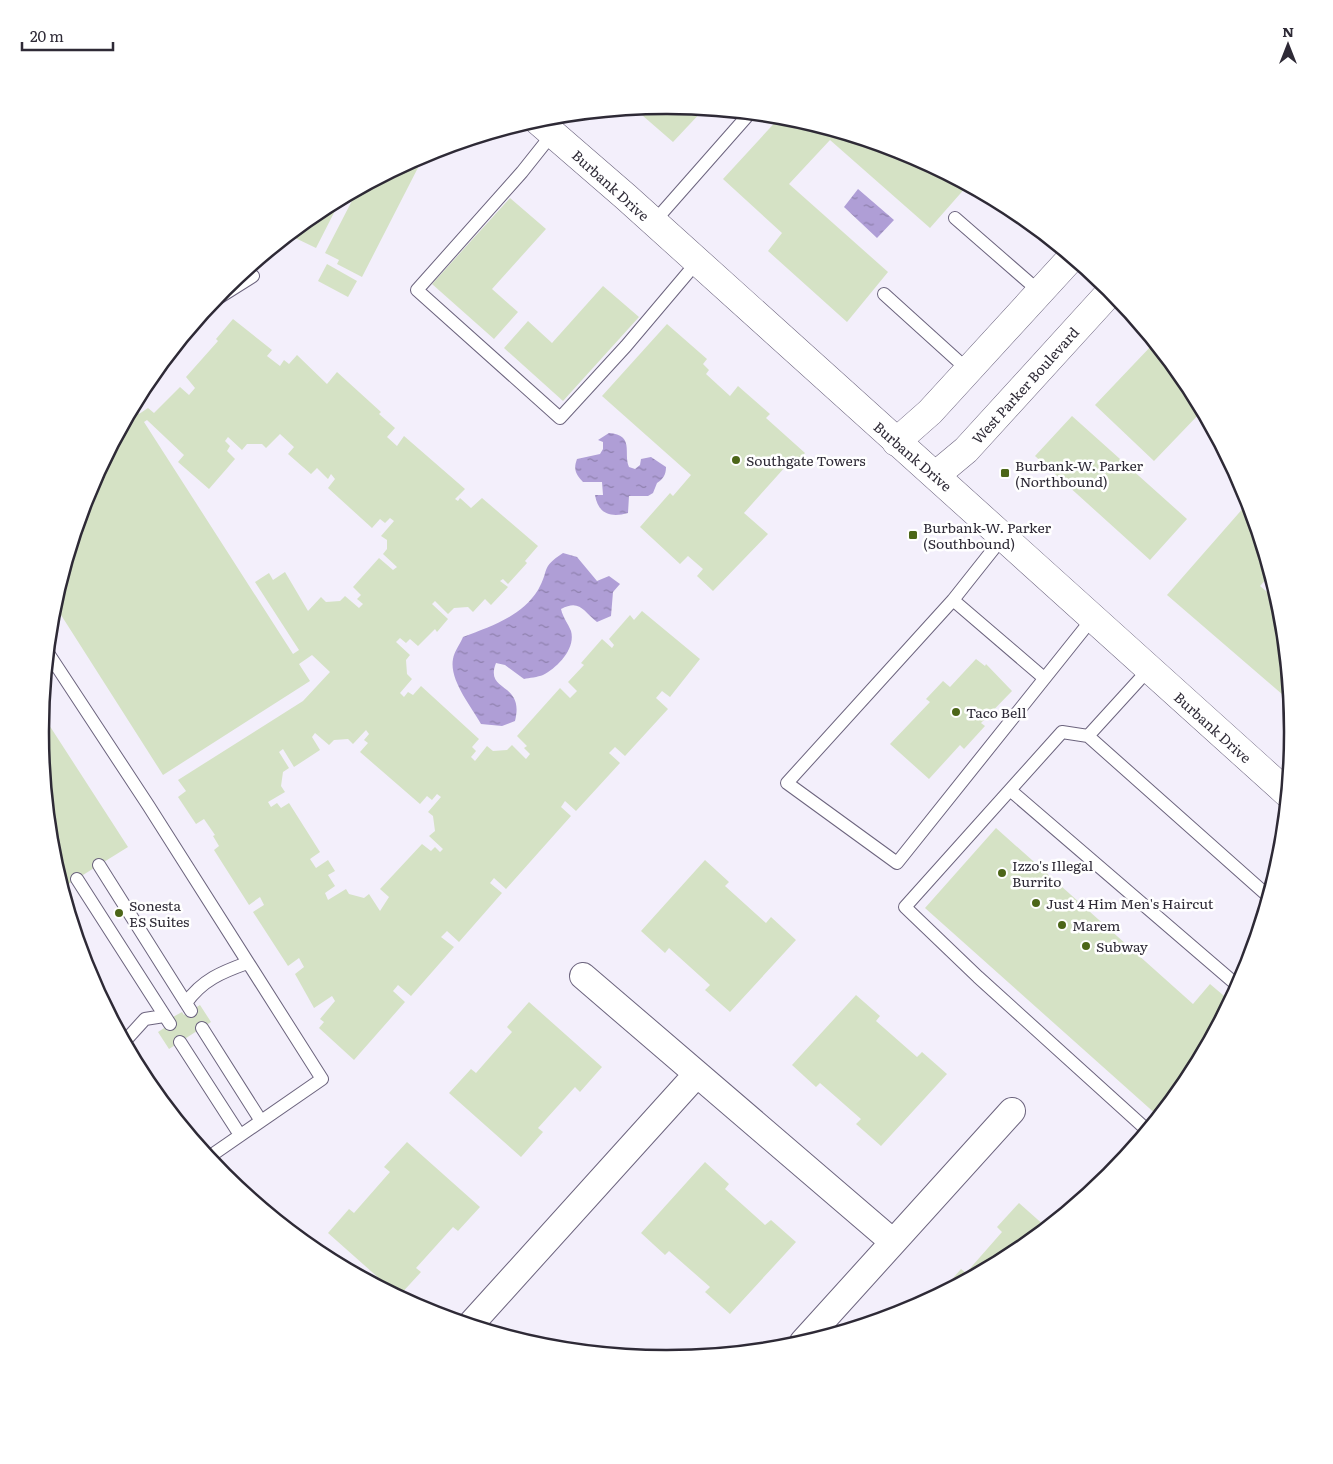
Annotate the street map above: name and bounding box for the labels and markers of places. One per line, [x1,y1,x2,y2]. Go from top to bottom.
place label: Southgate Towers [746,450,866,470]
marker: Southgate Towers [730,454,742,466]
place label: Burbank-W. Parker (Northbound) [1015,455,1144,491]
marker: Burbank-W. Parker (Northbound) [999,467,1011,479]
place label: Burbank-W. Parker (Southbound) [923,517,1052,553]
marker: Burbank-W. Parker (Southbound) [907,529,919,541]
place label: Taco Bell [966,702,1027,722]
marker: Taco Bell [950,706,962,718]
place label: Izzo's Illegal Burrito [1012,855,1094,891]
marker: Izzo's Illegal Burrito [996,867,1008,879]
place label: Just 4 Him Men's Haircut [1046,893,1214,913]
place label: Sonesta ES Suites [129,895,189,931]
marker: Just 4 Him Men's Haircut [1030,897,1042,909]
marker: Sonesta ES Suites [113,907,125,919]
place label: Marem [1072,915,1121,935]
marker: Marem [1056,919,1068,931]
place label: Subway [1096,936,1149,956]
marker: Subway [1080,940,1092,952]

